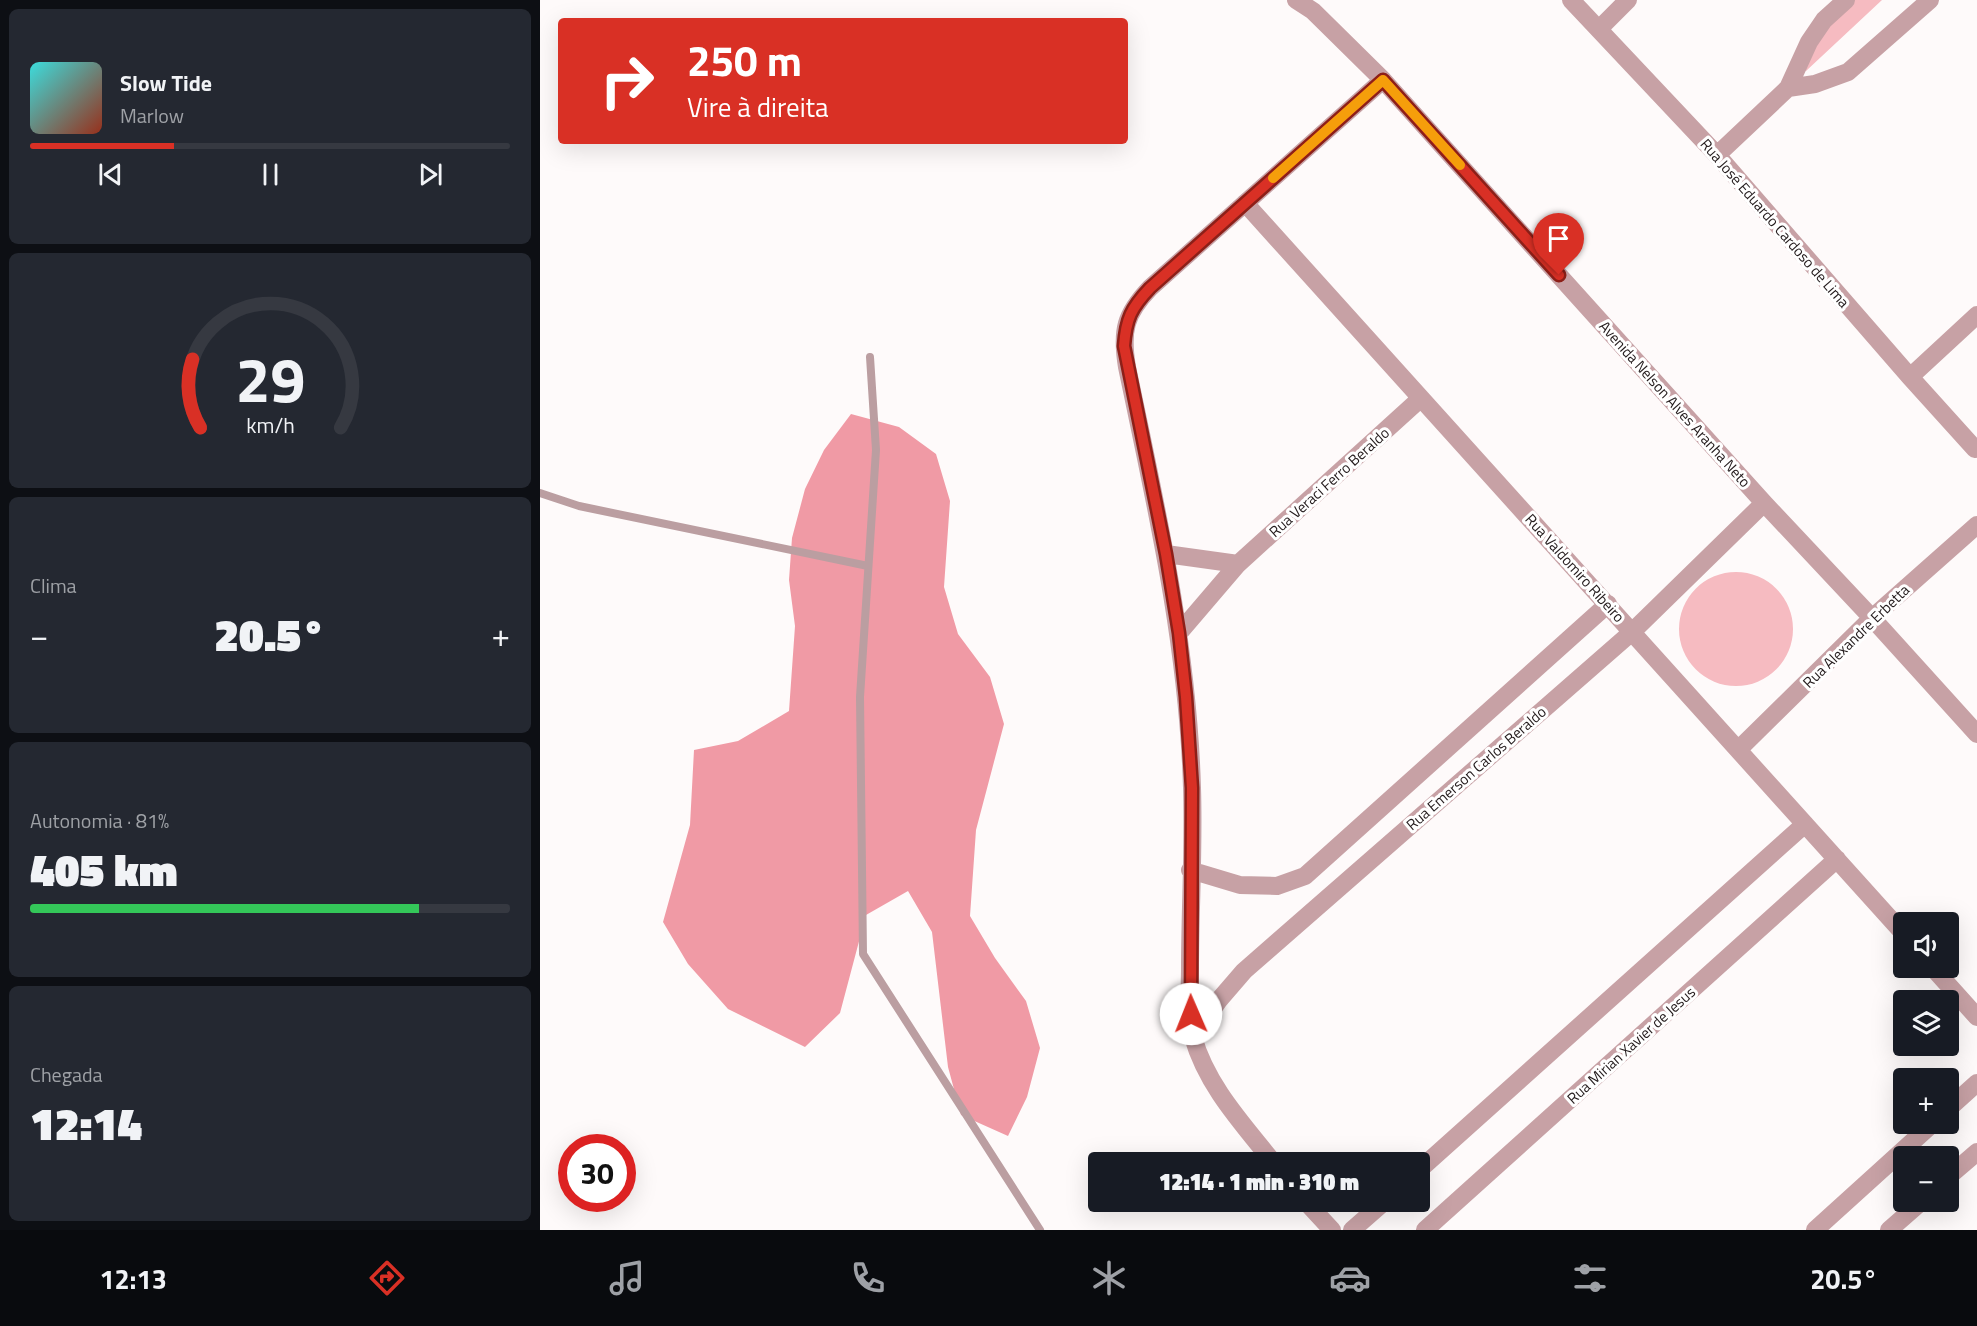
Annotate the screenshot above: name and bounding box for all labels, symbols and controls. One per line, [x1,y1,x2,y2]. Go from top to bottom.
text: 250 m [687,28,802,92]
icon: right [588,42,666,120]
text: Slow Tide [120,66,212,100]
text: Vire à direita [687,86,829,127]
text: Marlow [120,100,184,131]
street label: Rua José Eduardo Cardoso de Lima [1695,133,1855,313]
icon: previous [94,158,127,191]
icon: pause [254,158,287,191]
icon: next [414,158,447,191]
pin [1533,213,1584,275]
icon: arrive [1542,222,1575,255]
street label: Avenida Nelson Alves Aranha Neto [1594,315,1756,493]
text: 29 [235,331,305,426]
text: km/h [246,409,294,441]
street label: Rua Veraci Ferro Beraldo [1264,422,1394,542]
street label: Rua Valdomiro Ribeiro [1520,508,1630,628]
text: Clima [30,570,77,601]
street label: Rua Alexandre Erbetta [1797,578,1915,693]
text: 20.5° [214,600,326,668]
text: − [30,610,48,660]
text: + [492,610,510,660]
street label: Rua Emerson Carlos Beraldo [1401,700,1551,835]
text: Autonomia · 81% [30,805,169,836]
text: 405 km [30,835,178,903]
map controls [1893,912,1959,1212]
button: sound [1893,912,1959,978]
street label: Rua Mirian Xavier de Jesus [1562,981,1700,1109]
position arrow [1159,982,1223,1046]
button: layers [1893,990,1959,1056]
text: Chegada [30,1059,103,1090]
button: + [1893,1068,1959,1134]
text: 12:14 [30,1089,142,1157]
speed limit sign: 30 [558,1134,636,1212]
button: − [1893,1146,1959,1212]
text: 12:14 · 1 min · 310 m [1159,1165,1359,1199]
icon: directions [366,1257,408,1299]
icon: music [606,1257,648,1299]
icon: phone [847,1257,889,1299]
icon: climate [1088,1257,1130,1299]
icon: car [1329,1257,1371,1299]
icon: filters [1569,1257,1611,1299]
text: 12:13 [99,1258,167,1299]
text: 20.5° [1810,1258,1878,1299]

